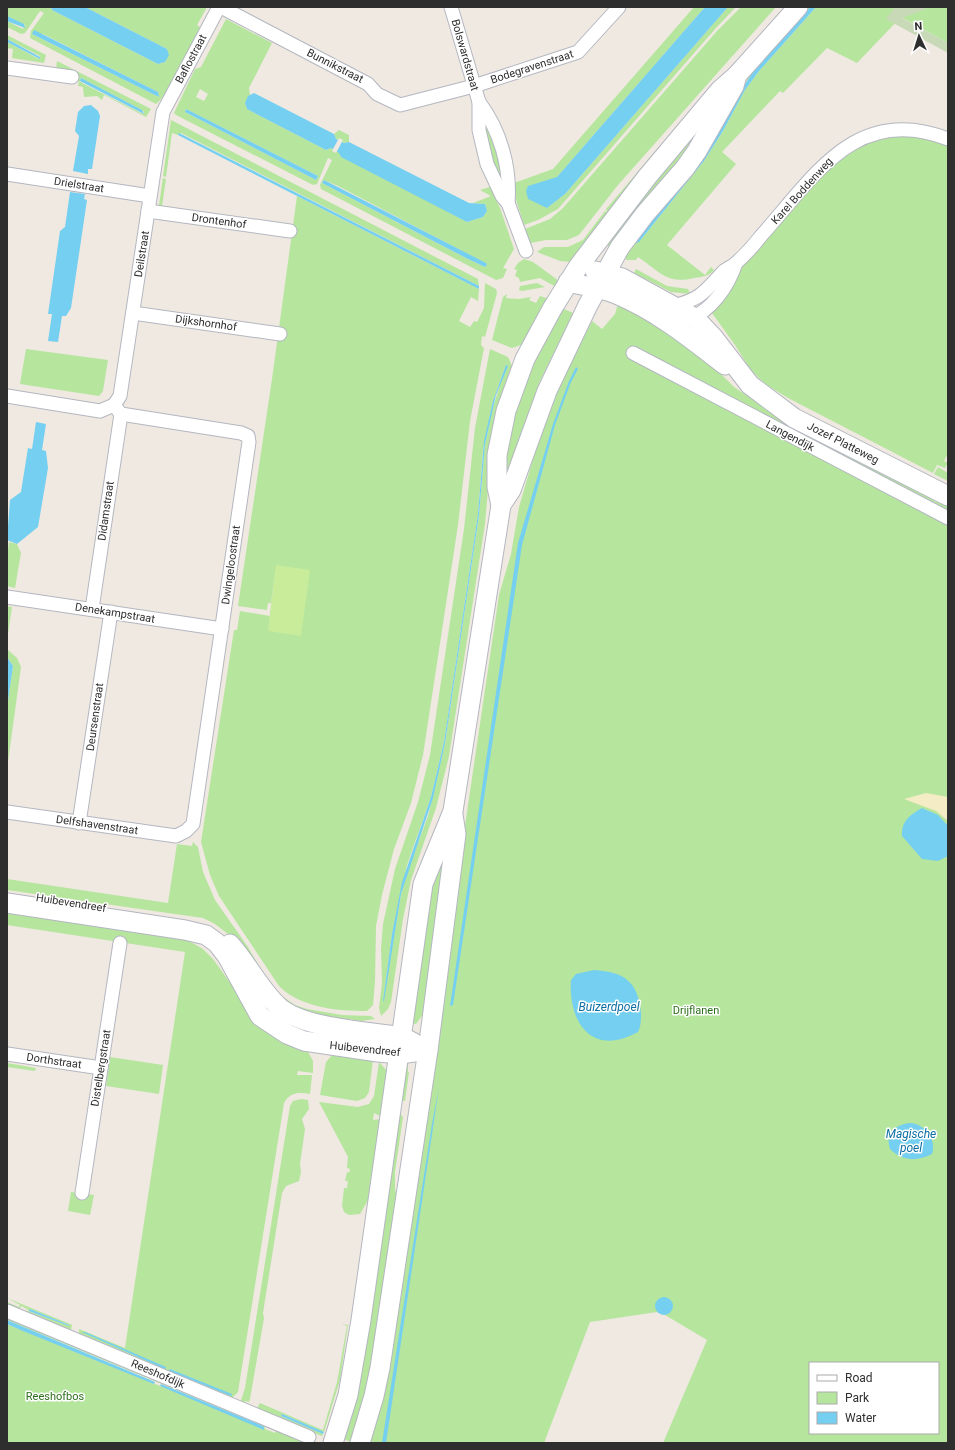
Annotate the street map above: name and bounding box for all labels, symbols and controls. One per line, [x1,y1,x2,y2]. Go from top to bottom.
north arrow [899,16,939,56]
street label: Bolswardstraat [449,18,482,93]
text: N [914,20,923,33]
street label: Baflostraat [173,32,210,86]
street label: Bunnikstraat [305,46,366,86]
street label: Bodegravenstraat [489,47,575,87]
street label: Karel Boddenweg [769,155,835,227]
street label: Drielstraat [53,175,105,195]
street label: Drontenhof [191,211,247,231]
street label: Deilstraat [132,230,152,278]
street label: Dijkshornhof [174,312,238,334]
street label: Langendijk [763,418,817,454]
street label: Jozef Platteweg [805,419,881,467]
street label: Didamstraat [95,480,117,542]
street label: Dwingeloostraat [219,524,243,605]
street label: Denekampstraat [74,600,156,626]
street label: Deursenstraat [84,682,106,752]
street label: Delfshavenstraat [55,813,139,837]
street label: Huibevendreef [35,891,107,915]
water label: Buizerdpoel [579,1000,640,1014]
park label: Drijflanen [673,1004,719,1017]
street label: Distelbergstraat [88,1028,114,1107]
street label: Huibevendreef [329,1039,401,1059]
street label: Dorthstraat [26,1051,83,1071]
water label: Magische poel [886,1127,936,1155]
street label: Reeshofdijk [129,1357,187,1391]
legend [809,1362,939,1434]
text: Road [845,1371,873,1385]
park label: Reeshofbos [26,1390,85,1403]
text: Park [845,1391,870,1405]
text: Water [845,1411,876,1425]

